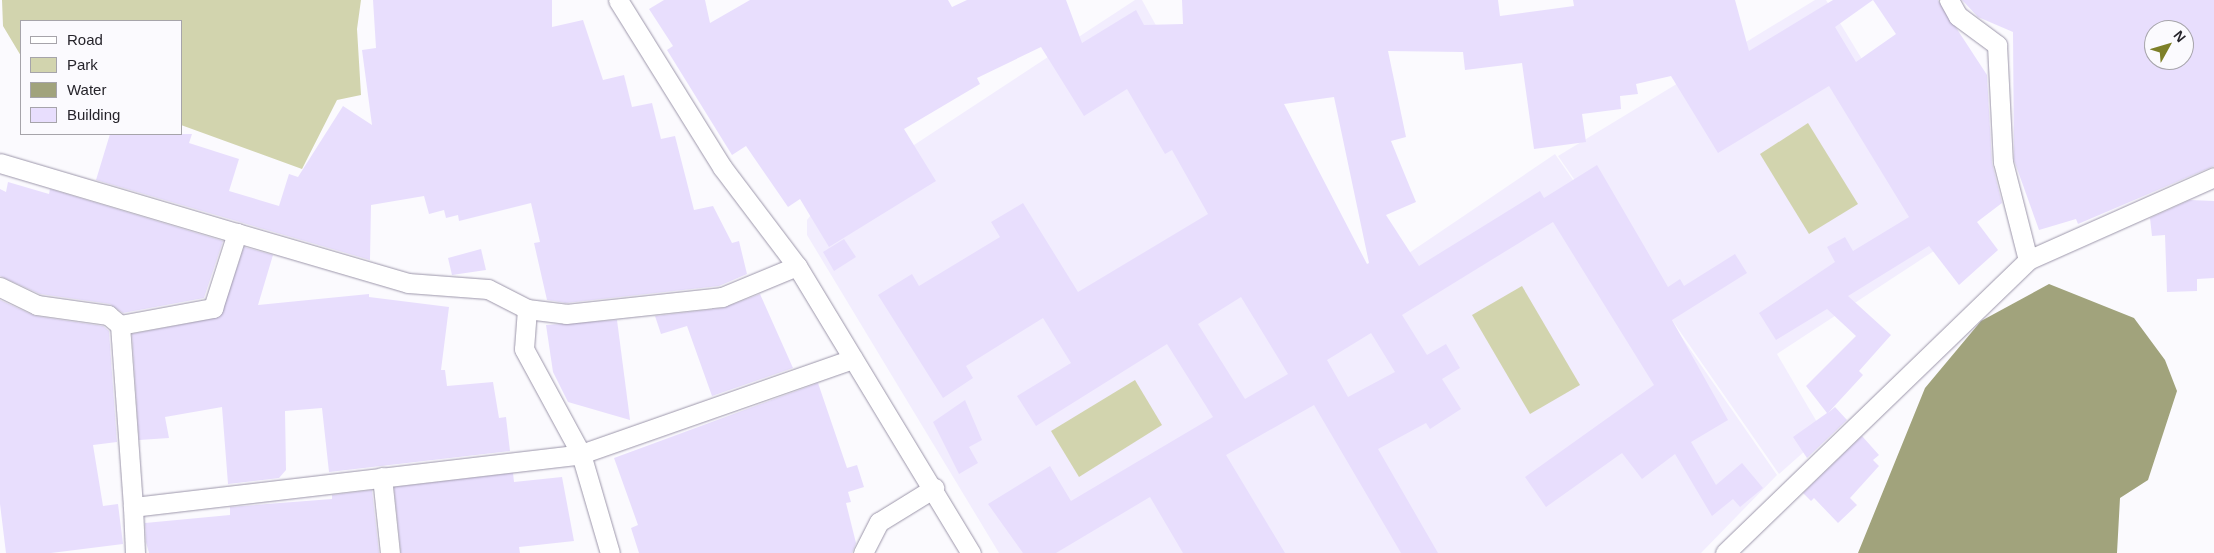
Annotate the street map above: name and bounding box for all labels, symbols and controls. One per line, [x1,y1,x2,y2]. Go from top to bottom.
legend [20,20,182,135]
north arrow [2144,20,2194,70]
text: N [2170,27,2189,45]
text: Road [67,31,103,48]
text: Park [67,56,98,73]
text: Water [67,81,106,98]
text: Building [67,106,120,123]

